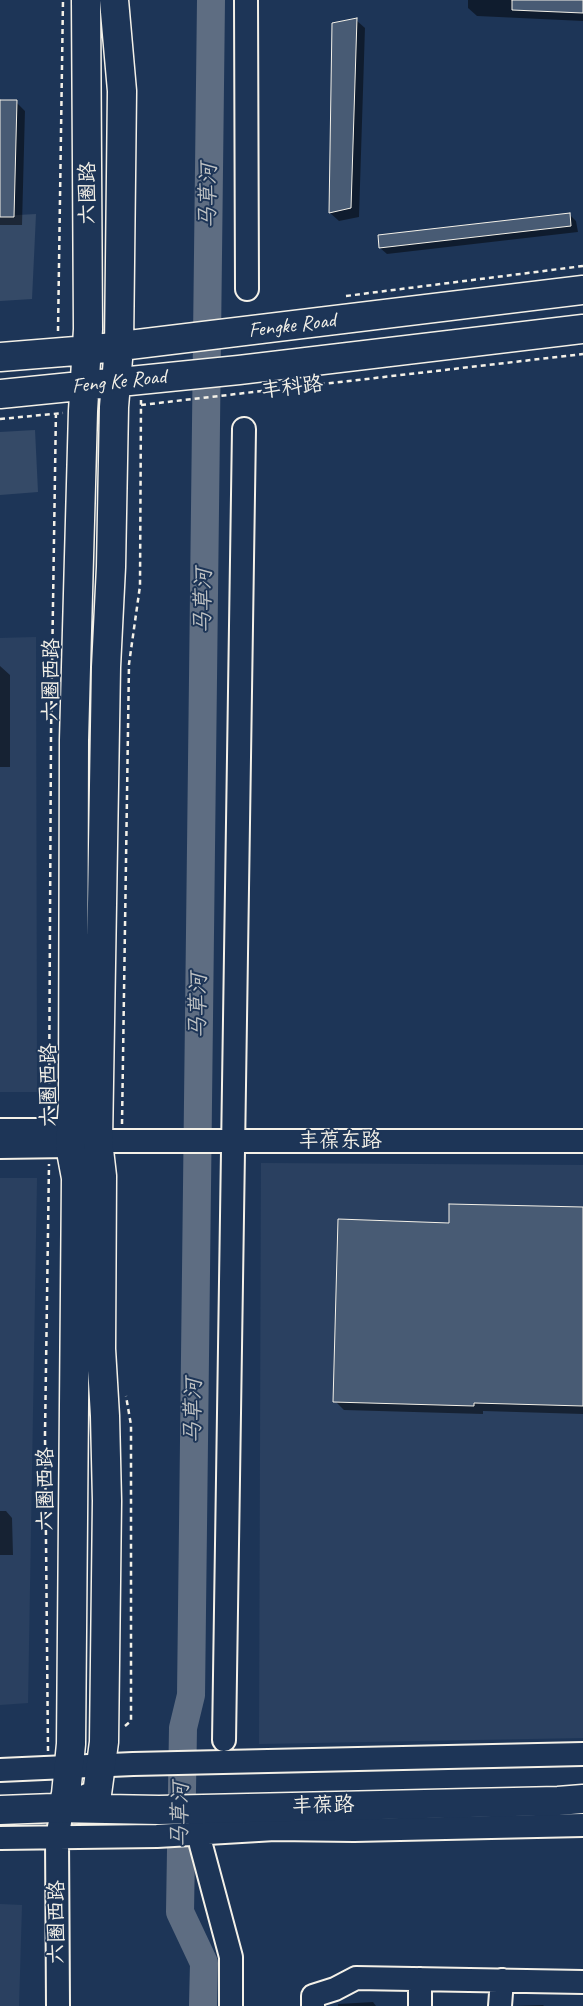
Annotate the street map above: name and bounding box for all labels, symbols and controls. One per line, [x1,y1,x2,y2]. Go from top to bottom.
street label: 六圈路 [75,162,101,224]
water label: 马草河 [195,163,223,229]
street label: Fengke Road [247,308,337,344]
street label: Feng Ke Road [71,365,167,399]
street label: 丰科路 [259,372,325,404]
water label: 马草河 [190,568,218,634]
street label: 六圈西路 [39,638,65,722]
water label: 马草河 [185,973,213,1039]
street label: 六圈西路 [36,1043,62,1127]
street label: 丰葆东路 [298,1128,382,1154]
water label: 马草河 [180,1378,208,1444]
street label: 六圈西路 [33,1447,59,1531]
water label: 马草河 [167,1782,195,1848]
street label: 丰葆路 [291,1793,355,1819]
street label: 六圈西路 [44,1880,70,1964]

